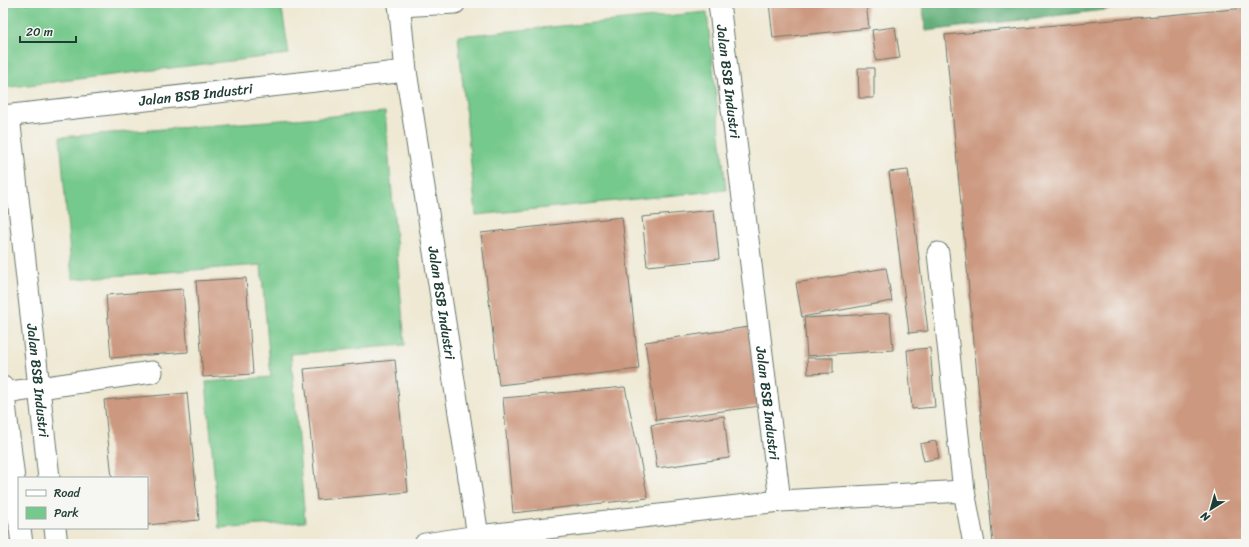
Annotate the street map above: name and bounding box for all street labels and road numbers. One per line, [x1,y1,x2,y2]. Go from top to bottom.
street label: Jalan BSB Industri [709,22,748,141]
street label: Jalan BSB Industri [137,76,255,113]
street label: Jalan BSB Industri [421,244,463,362]
street label: Jalan BSB Industri [19,321,57,440]
street label: Jalan BSB Industri [749,344,787,462]

